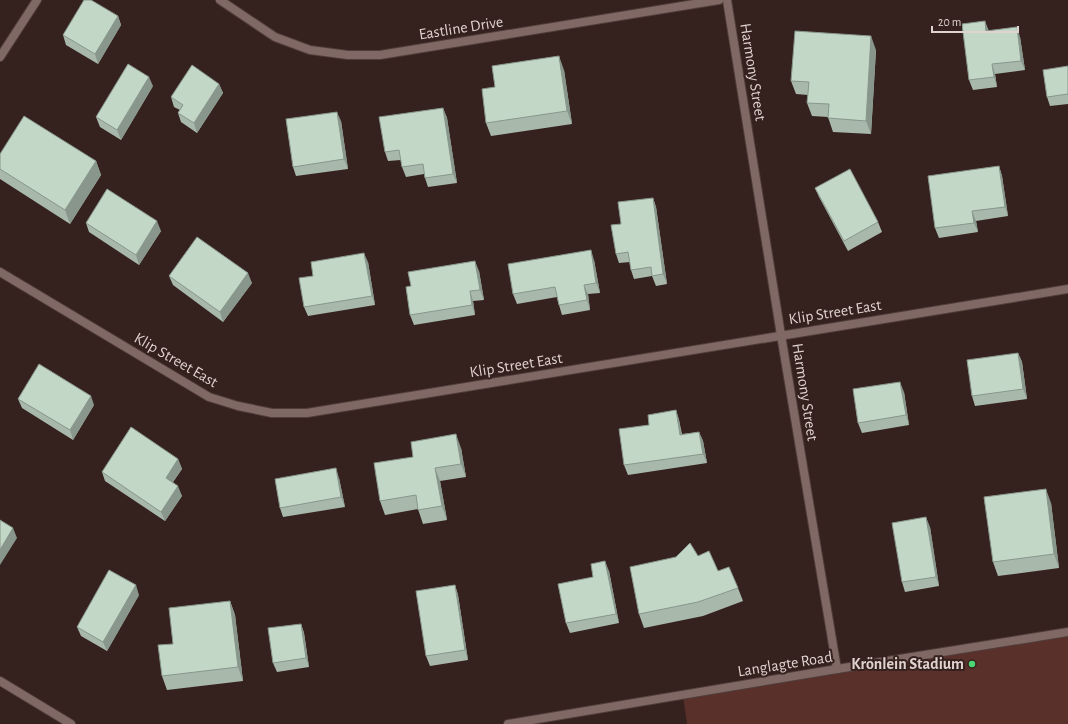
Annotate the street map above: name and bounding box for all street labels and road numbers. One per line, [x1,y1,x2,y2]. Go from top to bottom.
street label: Eastline Drive [418,13,504,43]
street label: Harmony Street [736,22,769,122]
street label: Klip Street East [788,297,882,327]
street label: Klip Street East [132,330,220,390]
street label: Harmony Street [788,342,821,442]
street label: Klip Street East [469,350,563,380]
street label: Langlagte Road [736,649,834,679]

